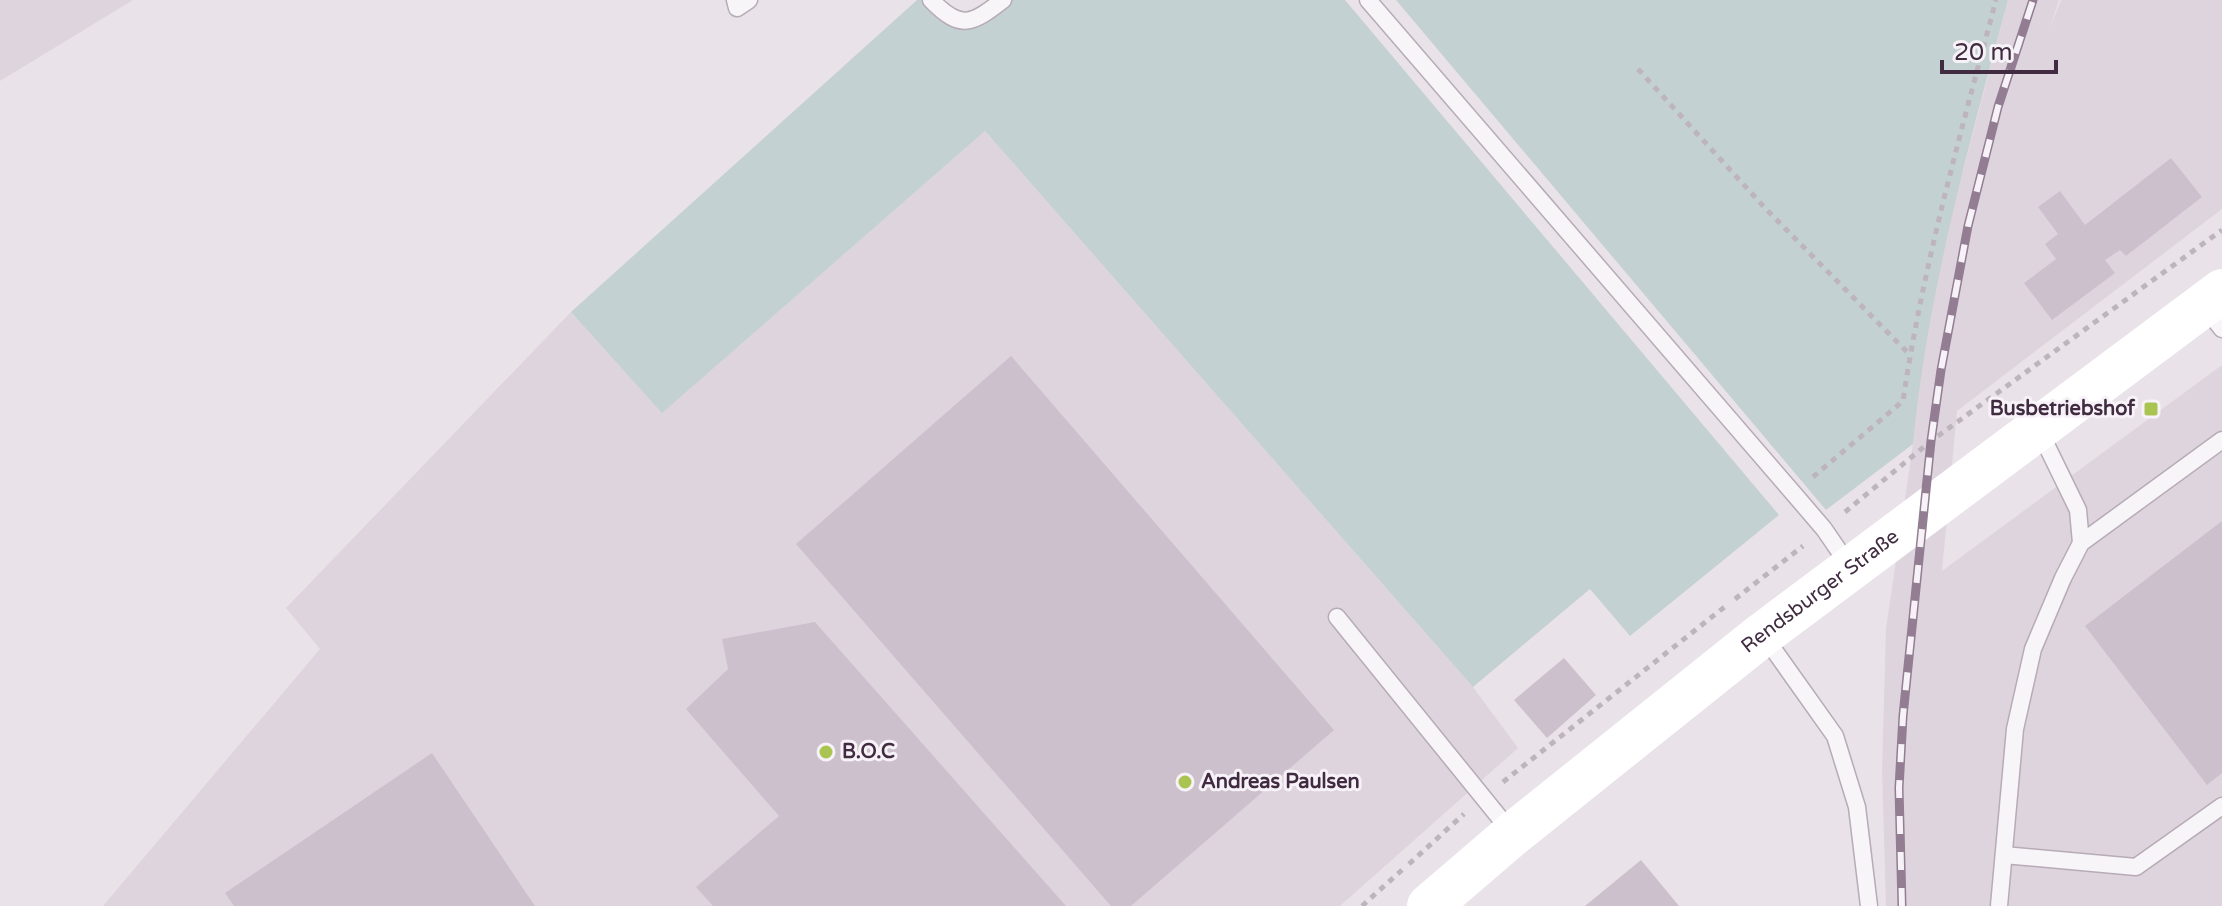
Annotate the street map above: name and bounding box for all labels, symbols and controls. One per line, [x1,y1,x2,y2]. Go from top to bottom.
scale bar [1942,24,2056,74]
text: 20 m [1954,38,2012,67]
place label: Busbetriebshof [1990,397,2135,421]
marker: Busbetriebshof [2142,400,2160,418]
street label: Rendsburger Straße [1737,525,1904,659]
place label: B.O.C [842,740,895,764]
marker: B.O.C [817,743,835,761]
place label: Andreas Paulsen [1201,770,1360,794]
marker: Andreas Paulsen [1176,773,1194,791]

